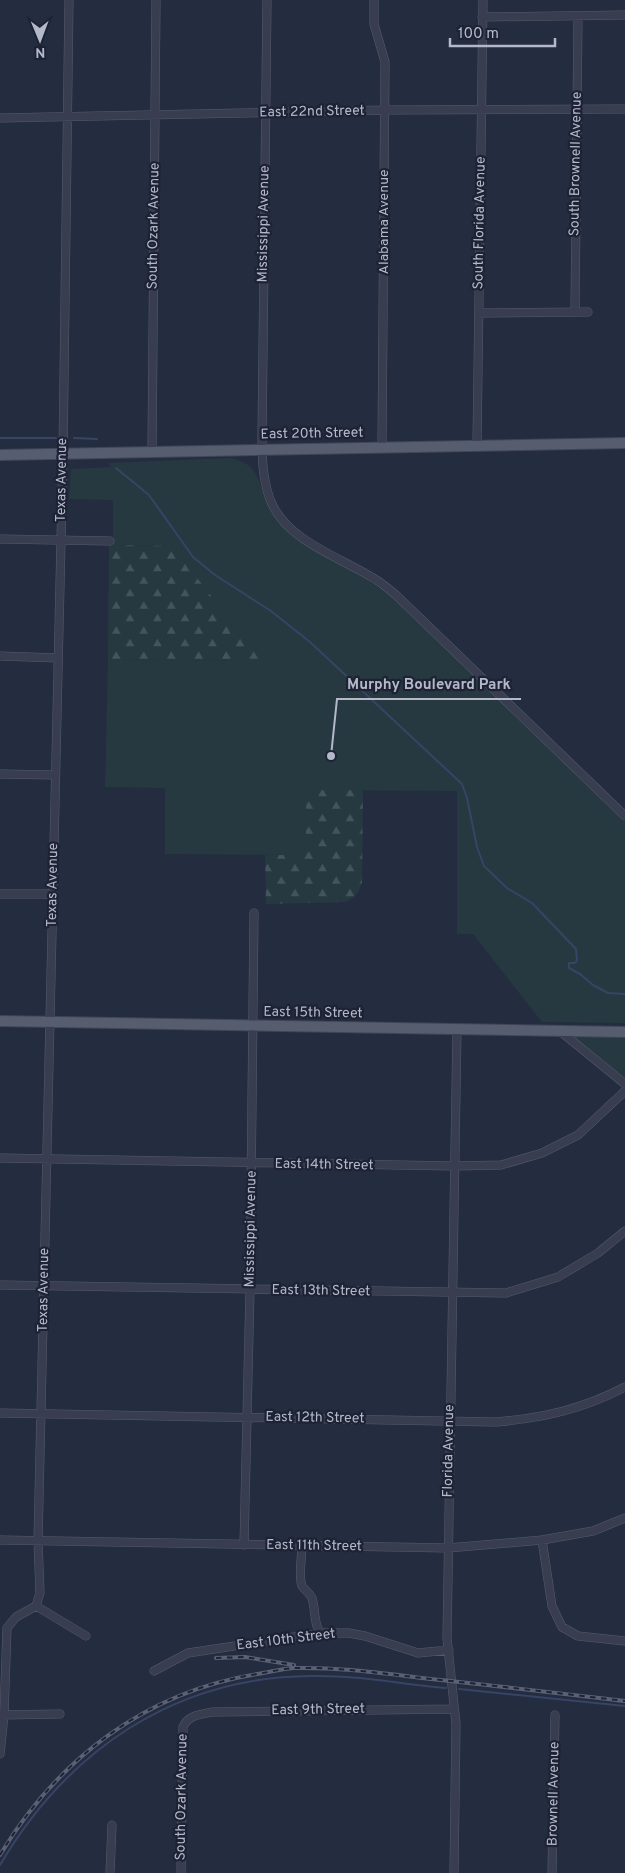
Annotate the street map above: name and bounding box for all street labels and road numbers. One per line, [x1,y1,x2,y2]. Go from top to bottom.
street label: South Brownell Avenue [566,92,586,236]
street label: East 22nd Street [259,103,365,121]
street label: South Florida Avenue [470,156,490,290]
street label: South Ozark Avenue [144,162,164,290]
street label: Mississippi Avenue [254,165,274,283]
street label: Alabama Avenue [376,170,393,274]
street label: East 20th Street [260,425,364,443]
street label: Texas Avenue [53,438,71,522]
street label: Texas Avenue [44,843,62,927]
street label: East 15th Street [263,1004,363,1022]
street label: East 14th Street [274,1156,374,1174]
street label: Mississippi Avenue [241,1170,261,1288]
street label: Texas Avenue [35,1248,53,1332]
street label: East 13th Street [271,1282,371,1300]
street label: Florida Avenue [440,1404,458,1498]
street label: East 12th Street [265,1409,365,1427]
street label: East 11th Street [266,1537,362,1555]
street label: East 10th Street [236,1625,336,1655]
street label: East 9th Street [271,1701,365,1719]
street label: South Ozark Avenue [172,1733,192,1861]
street label: Brownell Avenue [545,1742,563,1846]

